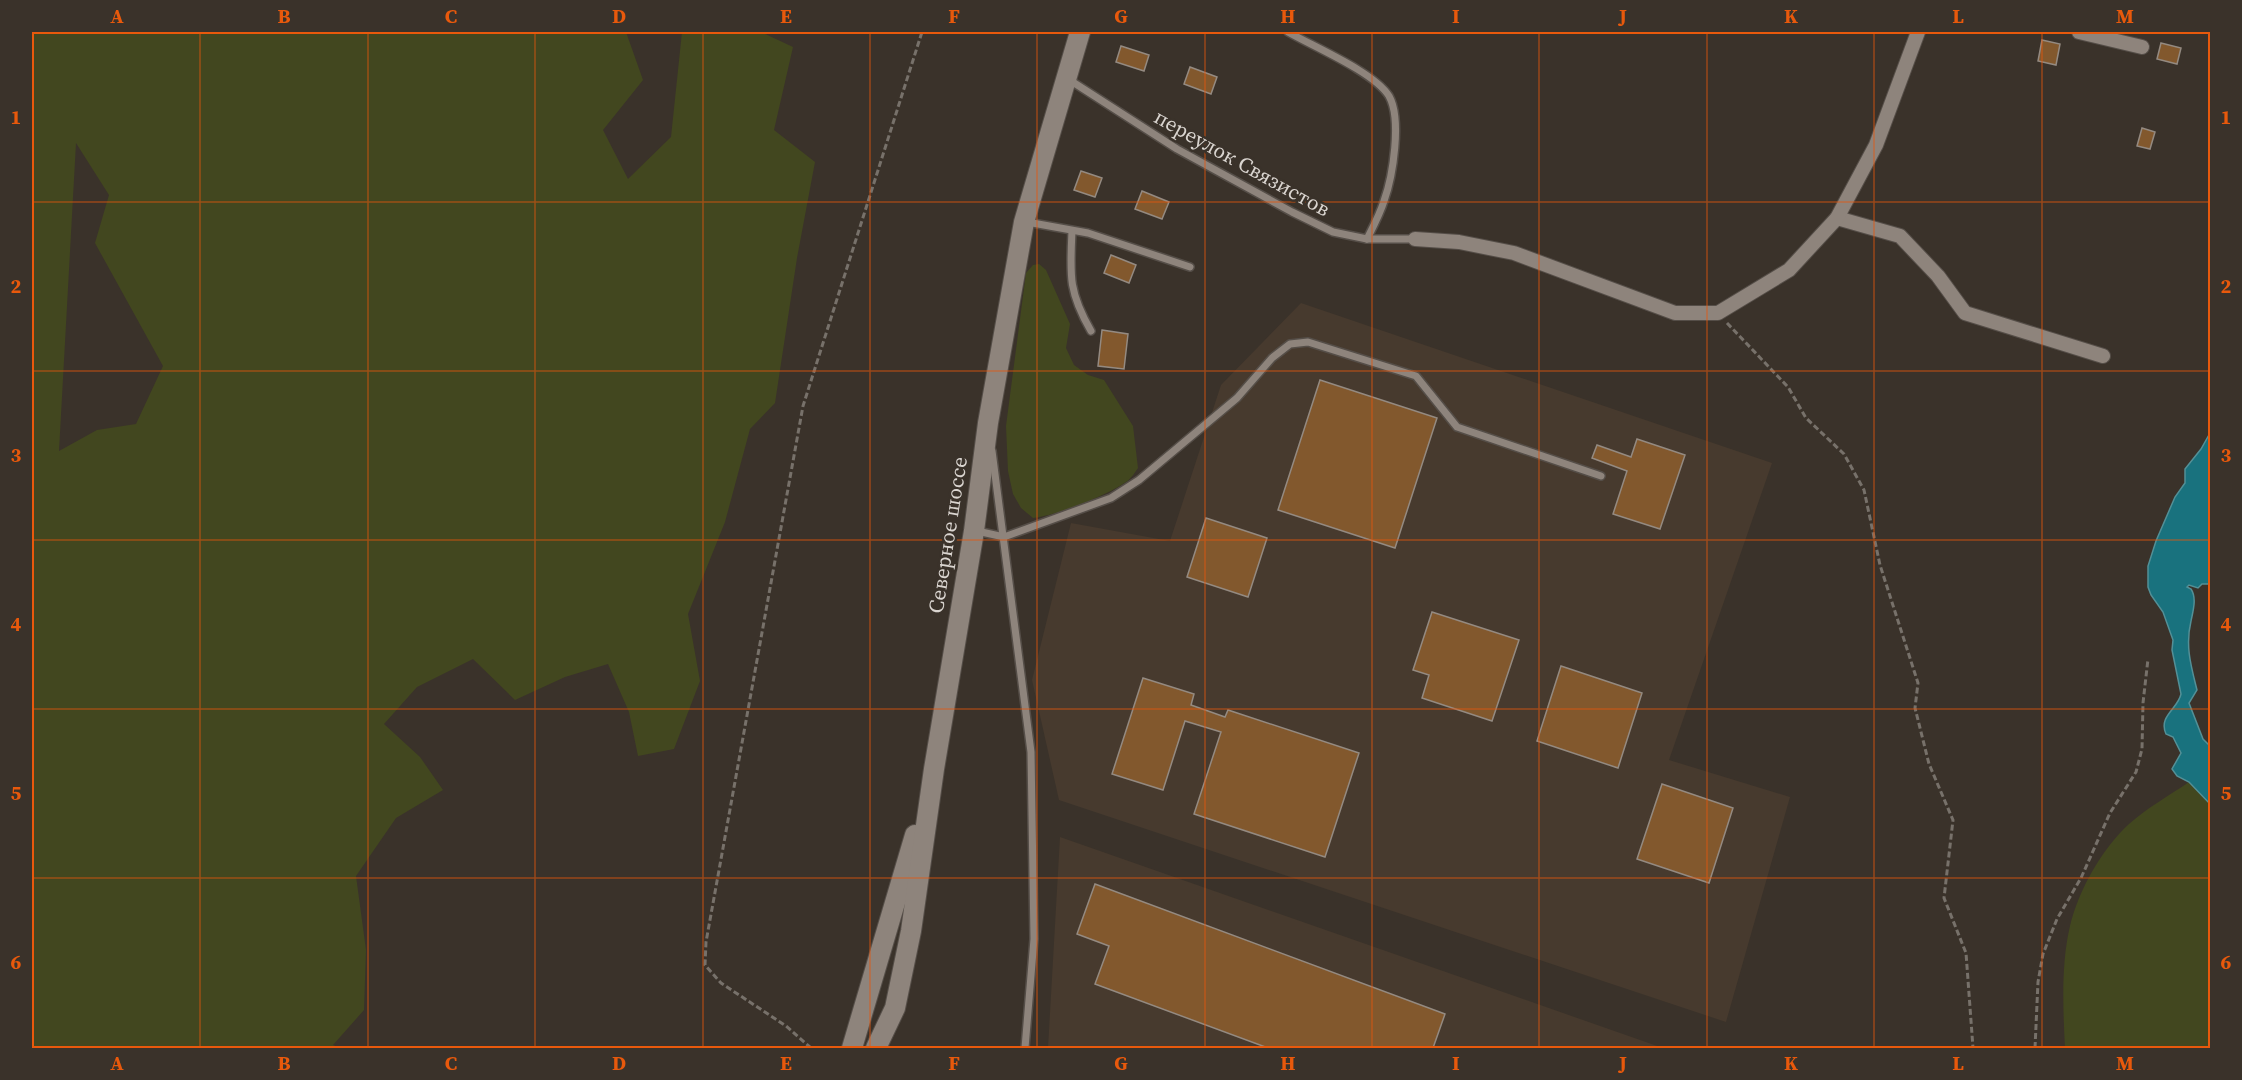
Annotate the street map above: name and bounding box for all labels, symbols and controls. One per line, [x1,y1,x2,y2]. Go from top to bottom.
text: A [110,2,124,30]
text: B [277,2,291,30]
text: C [445,2,457,30]
text: D [612,2,626,30]
text: E [780,2,792,30]
text: F [948,2,960,30]
text: G [1114,2,1128,30]
text: H [1280,2,1296,30]
text: I [1452,2,1460,30]
text: J [1617,2,1627,30]
text: K [1784,2,1798,30]
text: L [1952,2,1964,30]
text: M [2116,2,2134,30]
street label: переулок Связистов [1149,102,1336,223]
text: 1 [11,103,21,131]
text: 1 [2221,103,2231,131]
text: 2 [11,272,22,300]
text: 2 [2221,272,2232,300]
text: 3 [11,441,22,469]
text: 3 [2221,441,2232,469]
street label: Северное шоссе [921,454,974,615]
text: 4 [11,610,22,638]
text: 4 [2221,610,2232,638]
text: 5 [11,779,22,807]
text: 5 [2221,779,2232,807]
text: 6 [11,948,22,976]
text: 6 [2221,948,2232,976]
text: A [110,1049,124,1077]
text: B [277,1049,291,1077]
text: C [445,1049,457,1077]
text: D [612,1049,626,1077]
text: E [780,1049,792,1077]
text: F [948,1049,960,1077]
text: G [1114,1049,1128,1077]
text: H [1280,1049,1296,1077]
text: I [1452,1049,1460,1077]
text: J [1617,1049,1627,1077]
text: K [1784,1049,1798,1077]
text: L [1952,1049,1964,1077]
text: M [2116,1049,2134,1077]

